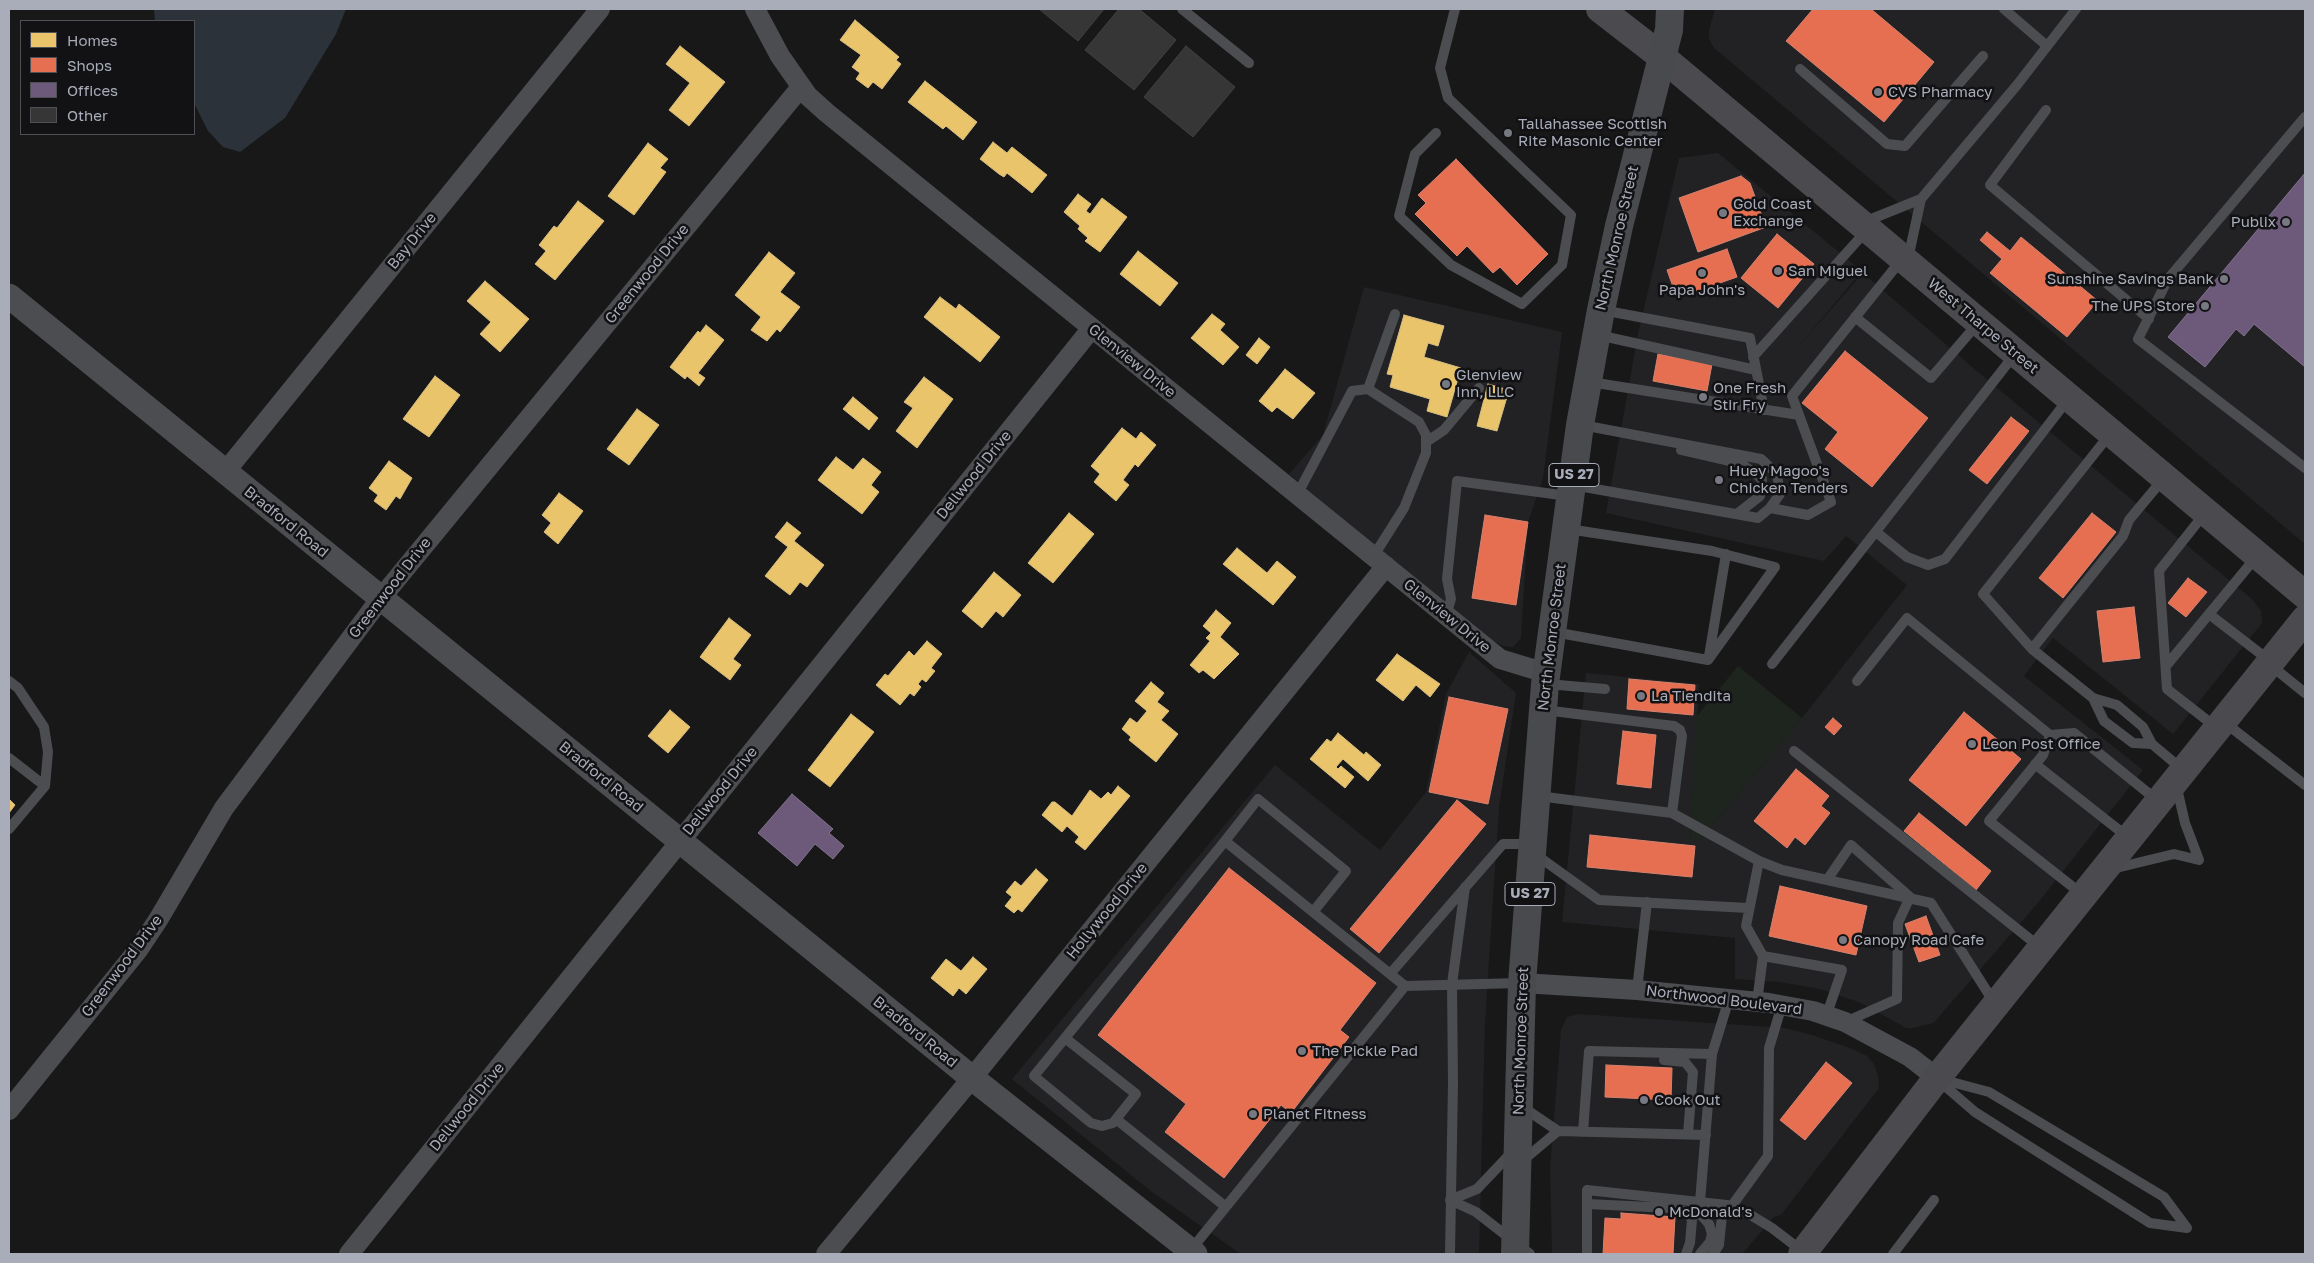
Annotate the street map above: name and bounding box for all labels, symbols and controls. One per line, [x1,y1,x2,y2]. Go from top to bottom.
legend [20,20,195,135]
text: Homes [67,31,117,49]
text: Shops [67,56,112,74]
text: Offices [67,81,118,99]
place label: CVS Pharmacy [1888,83,1992,101]
marker: CVS Pharmacy [1872,86,1884,98]
text: Other [67,106,108,124]
place label: Tallahassee Scottish Rite Masonic Center [1518,115,1667,150]
marker: Tallahassee Scottish Rite Masonic Center [1502,127,1514,139]
street label: North Monroe Street [1592,164,1642,312]
place label: Gold Coast Exchange [1733,195,1812,230]
marker: Gold Coast Exchange [1717,207,1729,219]
street label: Bay Drive [384,209,440,273]
place label: Publix [2231,213,2276,231]
marker: Publix [2280,216,2292,228]
street label: Greenwood Drive [601,221,693,327]
place label: San Miguel [1788,262,1868,280]
marker: San Miguel [1772,265,1784,277]
marker: Papa John's [1696,267,1708,279]
place label: Sunshine Savings Bank [2047,270,2214,288]
marker: Sunshine Savings Bank [2218,273,2230,285]
street label: West Tharpe Street [1924,274,2042,378]
place label: Papa John's [1659,281,1745,299]
place label: The UPS Store [2091,297,2195,315]
marker: The UPS Store [2199,300,2211,312]
street label: Glenview Drive [1085,320,1179,402]
place label: Glenview Inn, LLC [1456,366,1522,401]
marker: Glenview Inn, LLC [1440,378,1452,390]
place label: One Fresh Stir Fry [1713,379,1786,414]
marker: One Fresh Stir Fry [1697,391,1709,403]
street label: Dellwood Drive [933,427,1015,523]
place label: Huey Magoo's Chicken Tenders [1729,462,1848,497]
road number: US 27 [1549,464,1599,486]
marker: Huey Magoo's Chicken Tenders [1713,474,1725,486]
street label: Bradford Road [240,483,332,561]
street label: Greenwood Drive [345,534,435,642]
street label: North Monroe Street [1534,562,1570,712]
street label: Glenview Drive [1400,575,1494,657]
place label: La Tiendita [1651,687,1731,705]
marker: La Tiendita [1635,690,1647,702]
place label: Leon Post Office [1982,735,2101,753]
street label: Bradford Road [555,738,647,816]
marker: Leon Post Office [1966,738,1978,750]
street label: Dellwood Drive [679,743,761,839]
street label: Hollywood Drive [1063,859,1151,963]
road number: US 27 [1505,882,1555,906]
street label: Greenwood Drive [78,912,166,1020]
place label: Canopy Road Cafe [1853,931,1984,949]
marker: Canopy Road Cafe [1837,934,1849,946]
street label: North Monroe Street [1509,967,1533,1115]
street label: Northwood Boulevard [1645,981,1803,1019]
street label: Bradford Road [869,993,961,1071]
place label: The Pickle Pad [1312,1042,1418,1060]
marker: The Pickle Pad [1296,1045,1308,1057]
street label: Dellwood Drive [426,1059,508,1155]
place label: Cook Out [1654,1091,1721,1109]
marker: Cook Out [1638,1094,1650,1106]
place label: Planet Fitness [1263,1105,1367,1123]
marker: Planet Fitness [1247,1108,1259,1120]
place label: McDonald's [1669,1203,1752,1221]
marker: McDonald's [1653,1206,1665,1218]

